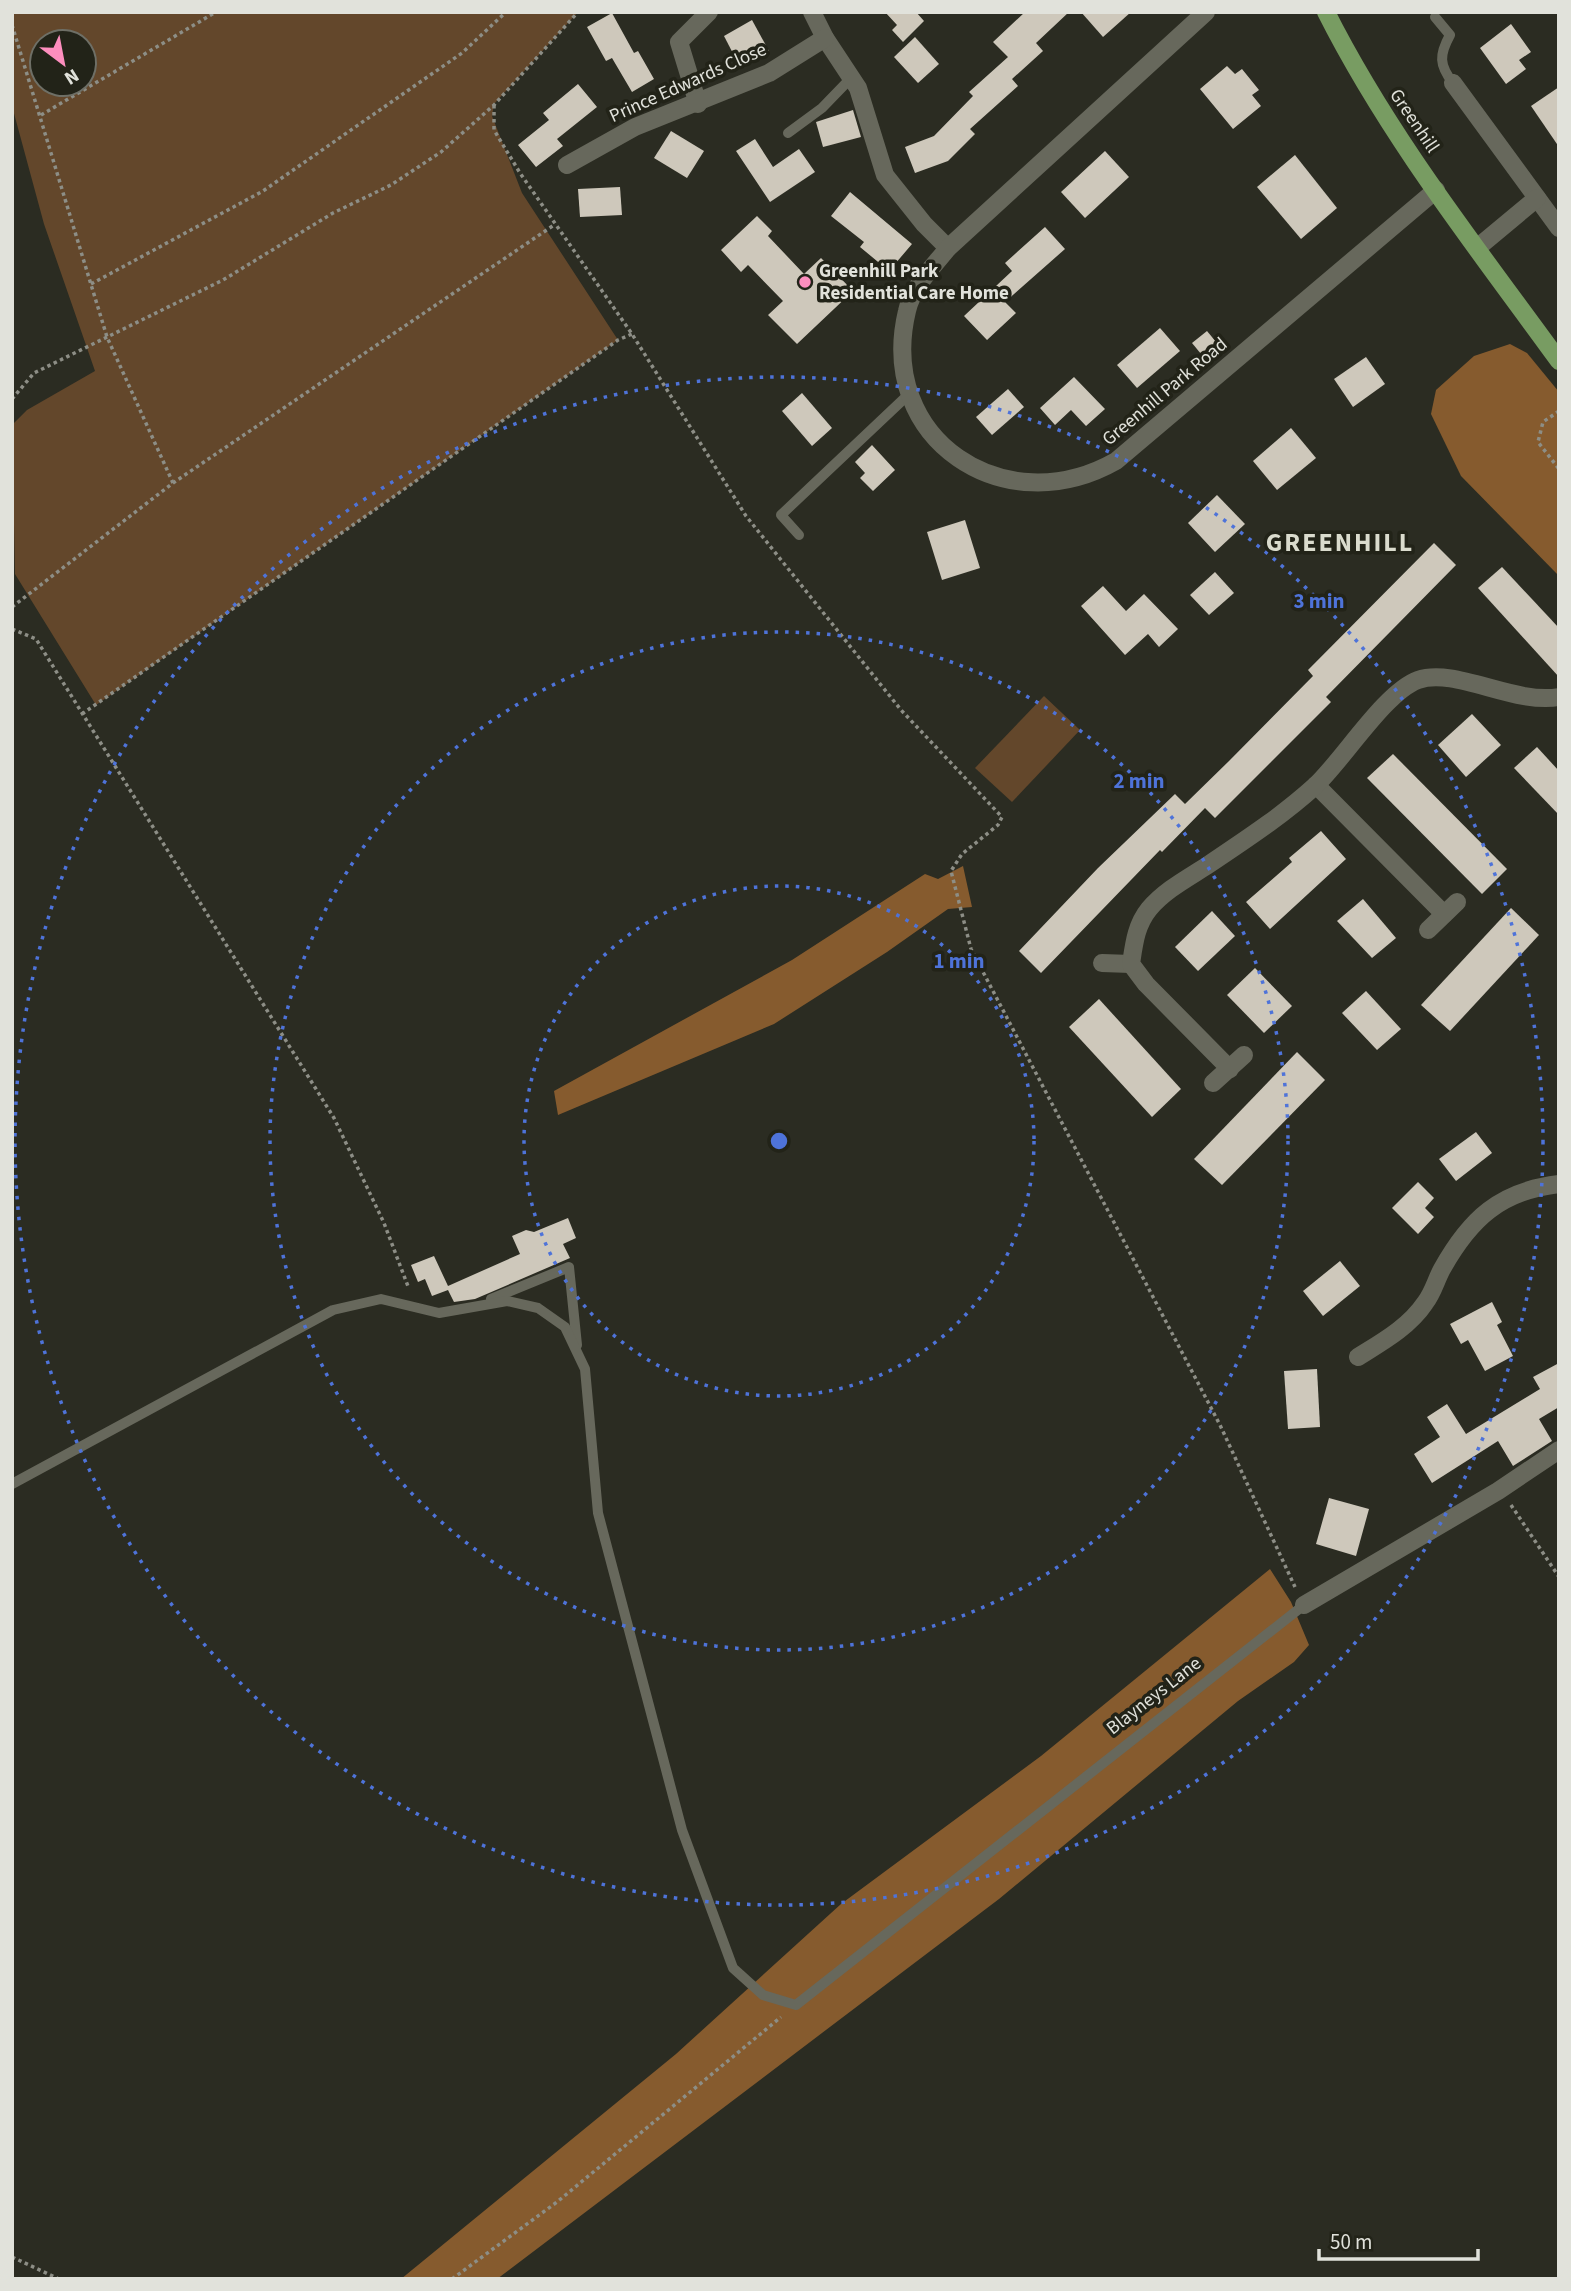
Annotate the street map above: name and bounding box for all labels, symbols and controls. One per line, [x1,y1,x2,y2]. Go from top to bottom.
north arrow [28,28,98,98]
street label: Prince Edwards Close [605,36,771,130]
text: N [59,61,84,91]
street label: Greenhill [1383,84,1445,159]
place label: Greenhill Park Residential Care Home [819,258,1009,307]
marker: Greenhill Park Residential Care Home [797,274,813,290]
street label: Greenhill Park Road [1097,332,1233,452]
district label: GREENHILL [1266,524,1414,561]
text: 3 min [1293,586,1345,616]
text: 2 min [1113,766,1165,796]
text: 1 min [933,946,985,976]
centre of rings [767,1129,791,1153]
street label: Blayneys Lane [1101,1650,1207,1742]
scale bar [1319,2218,1478,2262]
text: 50 m [1330,2227,1372,2257]

